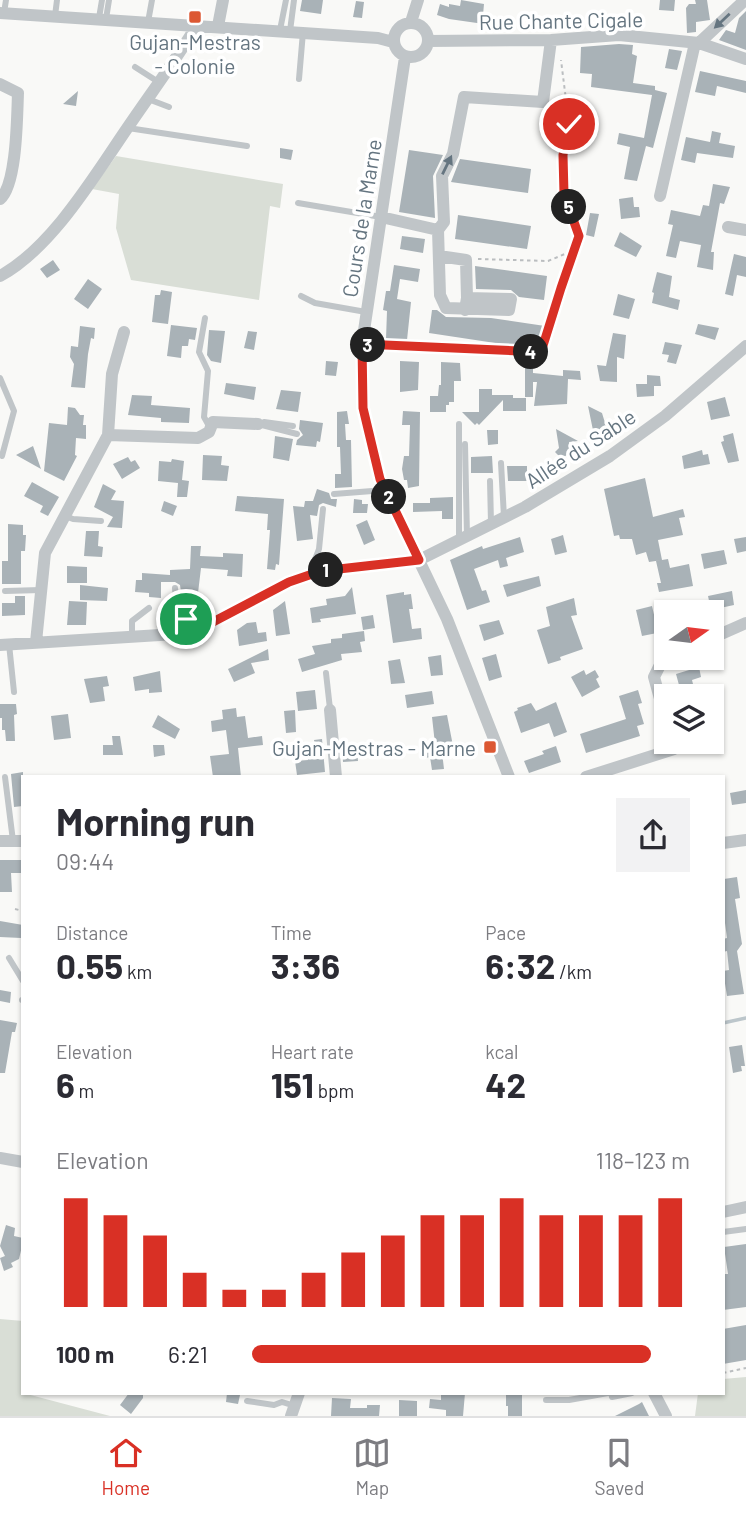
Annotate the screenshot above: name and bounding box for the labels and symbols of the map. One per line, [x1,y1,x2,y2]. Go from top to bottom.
street label: Rue Chante Cigale [479,6,643,34]
marker: Gujan-Mestras - Colonie [187,9,203,25]
one-way arrow [714,13,731,29]
place label: Gujan-Mestras - Colonie [129,29,261,78]
pin [539,94,599,154]
street label: Cours de la Marne [336,137,386,299]
one-way arrow [442,155,453,175]
pin: 5 [552,190,586,224]
pin: 3 [350,328,386,362]
pin: 4 [514,334,548,370]
street label: Allée du Sable [520,403,640,493]
pin: 2 [372,480,406,514]
pin: 1 [308,552,344,588]
pin [156,589,216,649]
north arrow [654,600,724,670]
place label: Gujan-Mestras - Marne [272,735,476,760]
marker: Gujan-Mestras - Marne [482,739,498,755]

